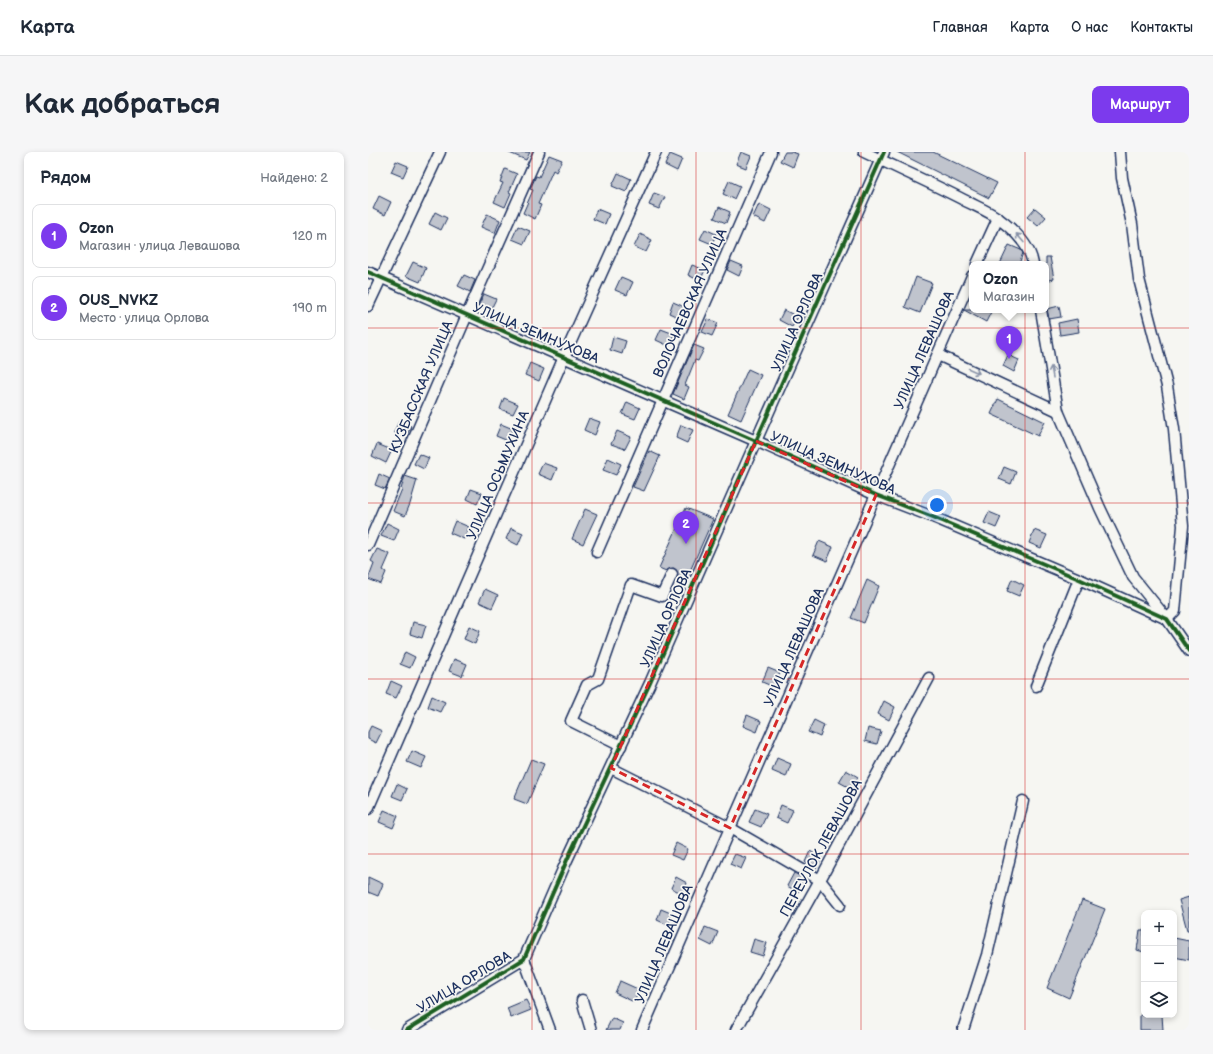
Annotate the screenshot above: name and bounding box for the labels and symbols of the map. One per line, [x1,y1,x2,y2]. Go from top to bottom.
street label: ВОЛОЧАЕВСКАЯ УЛИЦА [649,225,731,380]
one-way arrow [1015,233,1024,243]
street label: УЛИЦА ОРЛОВА [768,269,827,374]
street label: УЛИЦА ЛЕВАШОВА [890,288,958,412]
street label: УЛИЦА ЗЕМНУХОВА [470,299,602,368]
street label: КУЗБАССКАЯ УЛИЦА [385,318,457,456]
pin: 1 [996,326,1022,359]
one-way arrow [1048,366,1056,379]
one-way arrow [967,368,979,375]
street label: УЛИЦА ОСЬМУХИНА [463,407,533,542]
street label: УЛИЦА ЗЕМНУХОВА [768,428,899,499]
your location [927,495,947,515]
pin: 2 [673,511,699,544]
street label: УЛИЦА ОРЛОВА [637,565,696,670]
street label: УЛИЦА ЛЕВАШОВА [760,585,828,709]
street label: ПЕРЕУЛОК ЛЕВАШОВА [776,776,866,920]
street label: УЛИЦА ЛЕВАШОВА [631,881,697,1006]
street label: УЛИЦА ОРЛОВА [414,947,515,1017]

